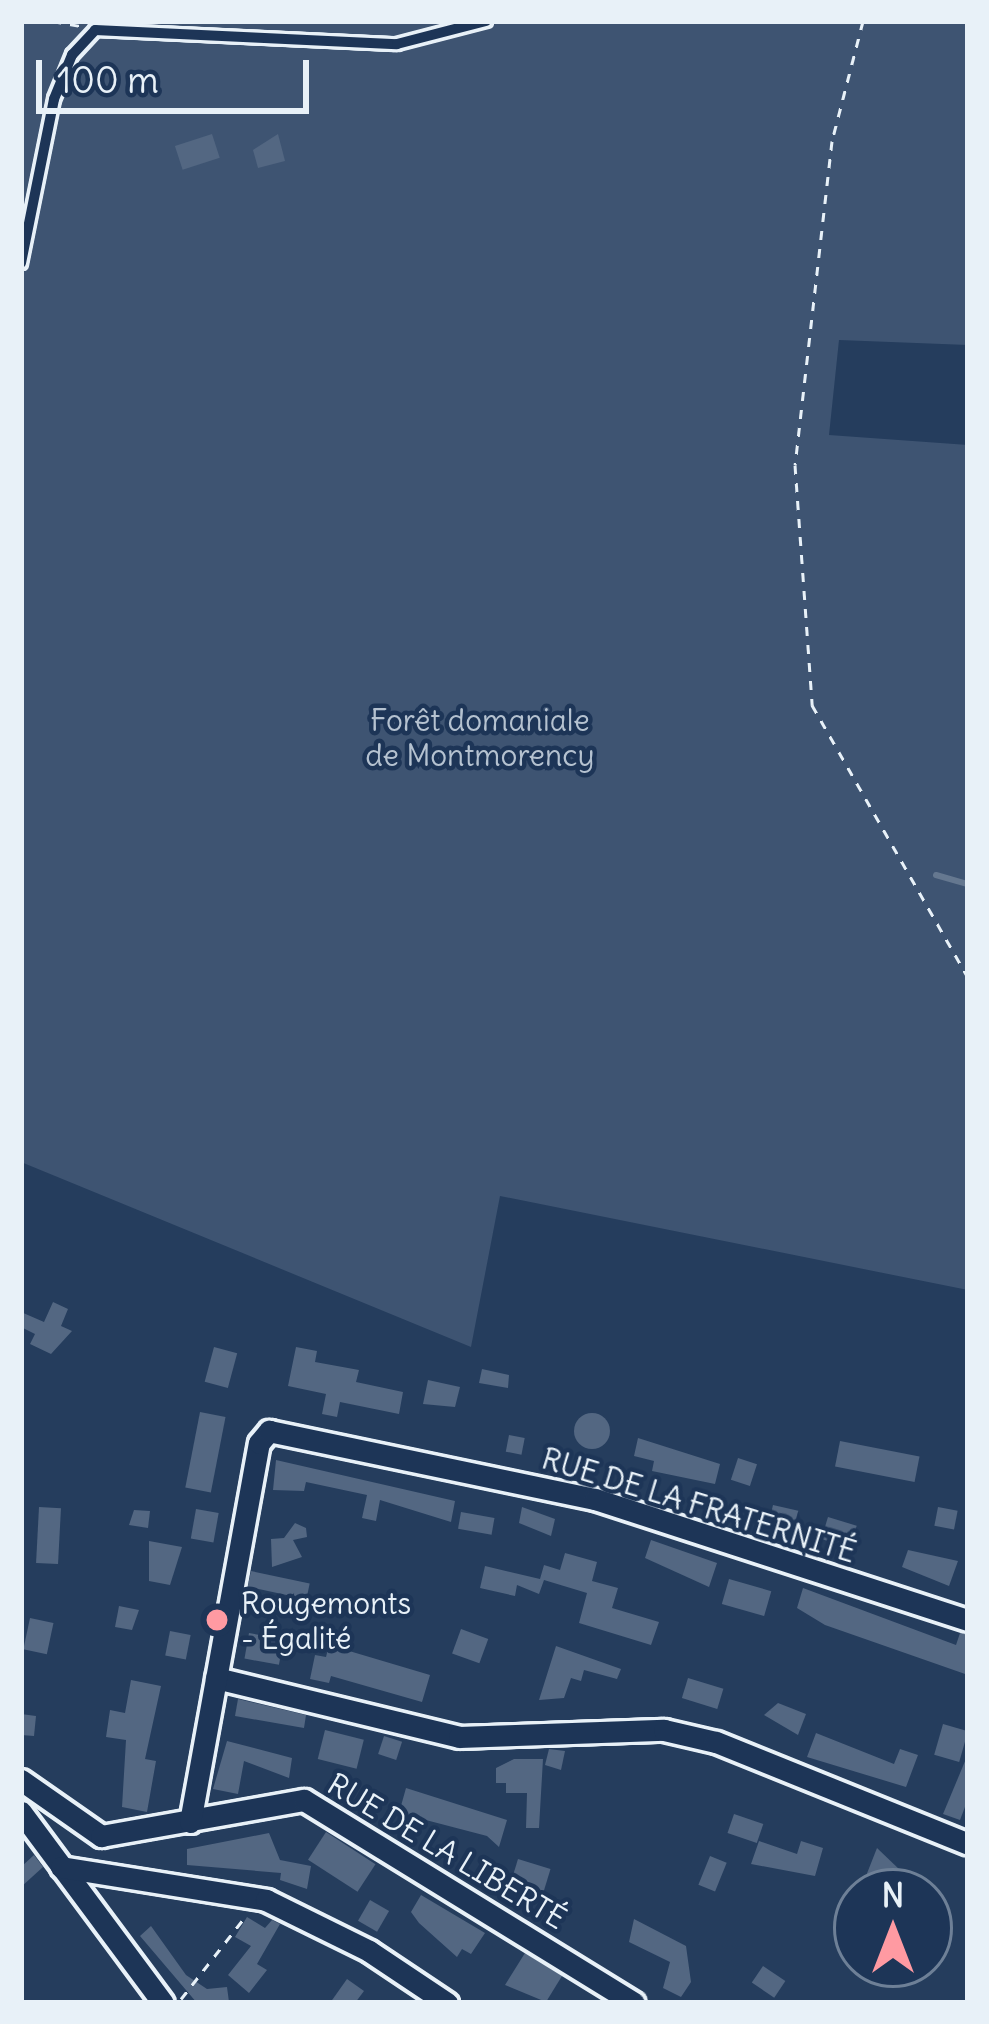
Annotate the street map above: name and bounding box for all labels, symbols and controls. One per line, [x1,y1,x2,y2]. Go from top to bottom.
scale bar [42,36,315,110]
text: 100 m [57,58,159,103]
park label: Forêt domaniale de Montmorency [365,702,595,772]
street label: RUE DE LA FRATERNITÉ [538,1440,860,1570]
place label: Rougemonts - Égalité [241,1585,411,1656]
marker: Rougemonts - Égalité [204,1607,230,1633]
street label: RUE DE LA LIBERTÉ [321,1766,573,1936]
north arrow [833,1868,953,1988]
text: N [882,1874,904,1916]

